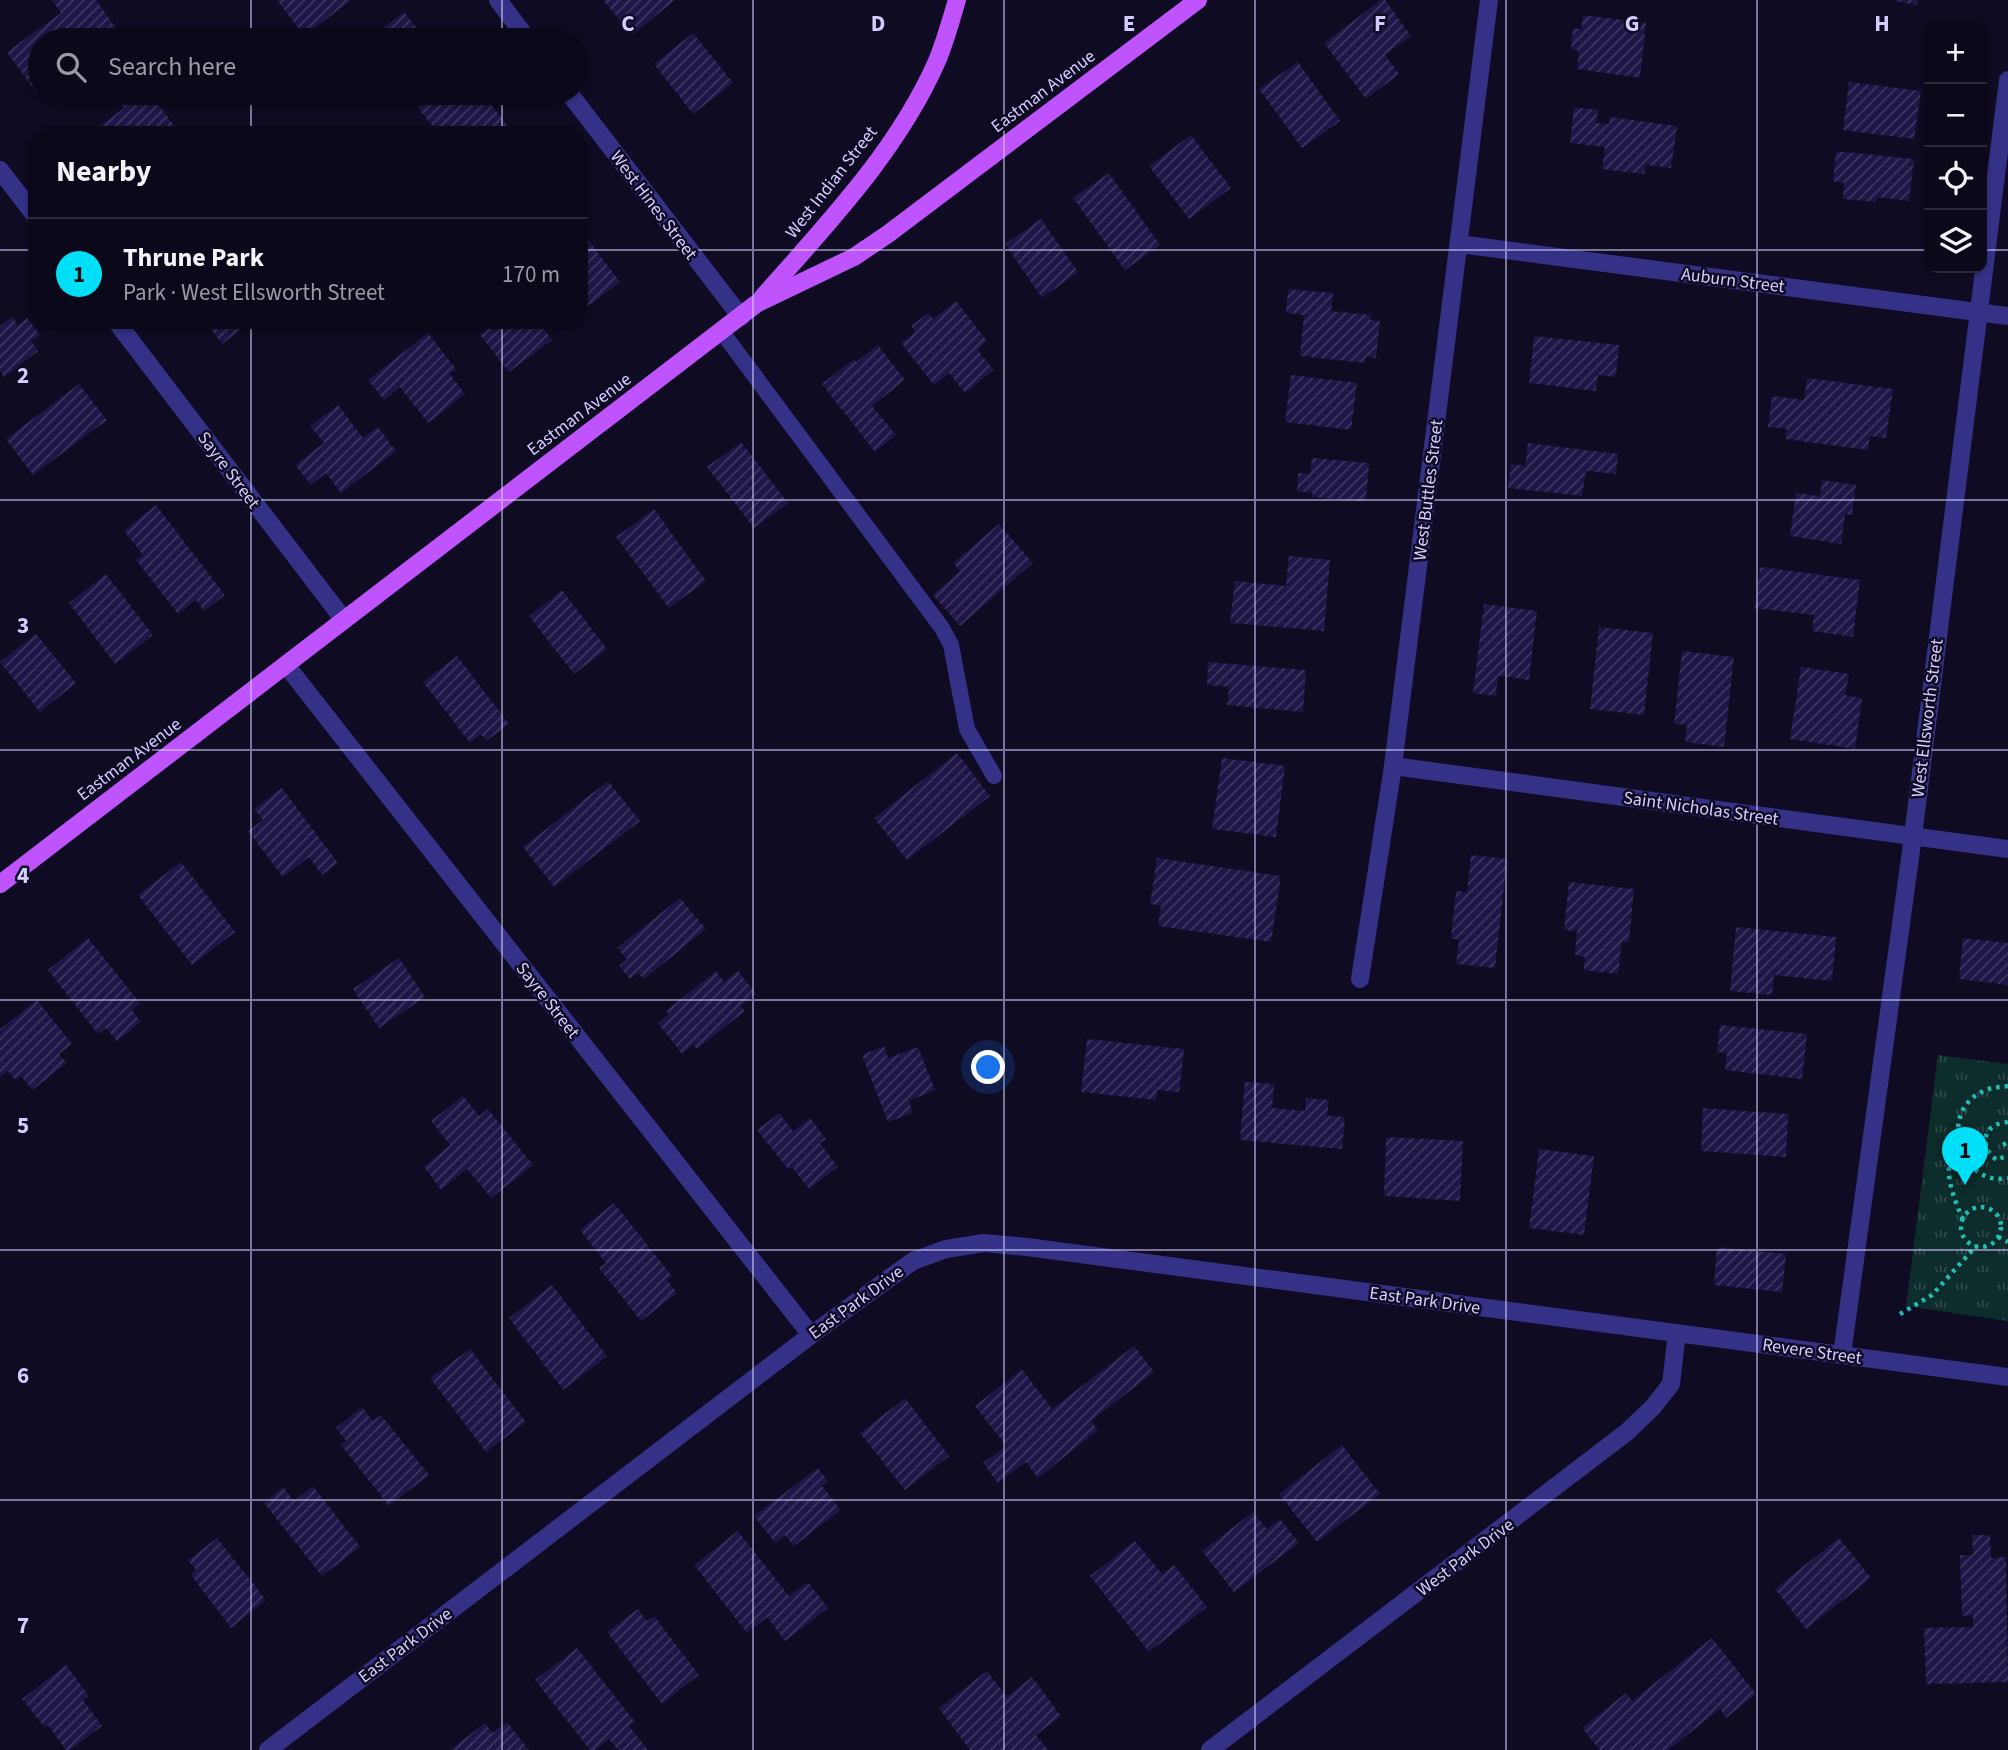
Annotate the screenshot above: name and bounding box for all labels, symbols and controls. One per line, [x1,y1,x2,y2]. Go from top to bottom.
text: C [621,7,635,40]
text: D [871,7,885,40]
text: E [1123,7,1135,40]
text: F [1374,7,1386,40]
text: G [1625,7,1639,40]
text: H [1874,7,1890,40]
map controls [1924,21,1987,273]
button: + [1924,21,1987,84]
search box [28,28,588,105]
street label: Eastman Avenue [986,44,1101,139]
icon: search [52,48,90,86]
text: Search here [108,48,236,85]
button: − [1924,84,1987,147]
street label: West Indian Street [780,121,883,244]
street label: West Hines Street [604,145,703,265]
button: locate [1924,147,1987,210]
text: Nearby [56,150,151,193]
button: layers [1924,210,1987,273]
text: Thrune Park [123,239,264,276]
text: 1 [73,258,85,291]
text: 170 m [502,258,560,291]
street label: Auburn Street [1680,262,1786,299]
text: Park · West Ellsworth Street [123,276,385,309]
text: 2 [17,359,29,392]
street label: Eastman Avenue [522,367,637,462]
street label: West Buttles Street [1407,418,1450,562]
street label: Sayre Street [191,427,266,514]
text: 3 [17,609,29,642]
street label: West Ellsworth Street [1905,637,1950,799]
street label: Eastman Avenue [72,712,187,807]
street label: Saint Nicholas Street [1622,785,1780,832]
text: 4 [17,859,29,892]
street label: Sayre Street [510,957,585,1044]
your location [971,1050,1005,1084]
text: 5 [17,1109,29,1142]
pin: 1 [1942,1127,1988,1185]
street label: East Park Drive [804,1259,909,1345]
street label: East Park Drive [1368,1280,1482,1321]
street label: Revere Street [1761,1332,1863,1371]
text: 6 [17,1359,29,1392]
street label: West Park Drive [1411,1512,1519,1602]
street label: East Park Drive [353,1602,457,1689]
text: 7 [17,1609,29,1642]

